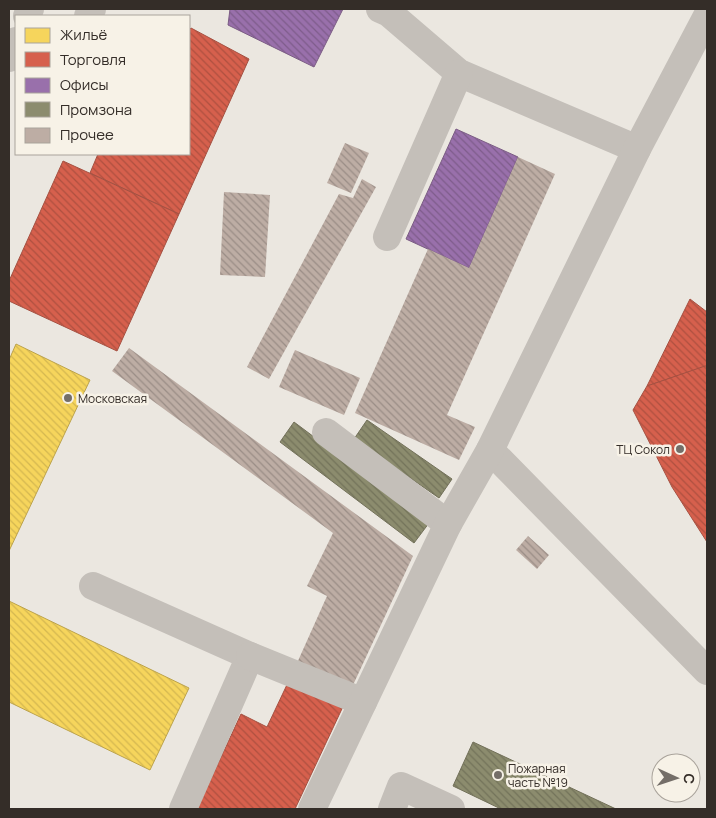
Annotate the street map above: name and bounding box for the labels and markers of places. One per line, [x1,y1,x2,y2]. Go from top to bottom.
place label: Московская [78,390,147,407]
marker: Московская [62,392,74,404]
place label: ТЦ Сокол [616,441,670,458]
marker: ТЦ Сокол [674,443,686,455]
place label: Пожарная часть №19 [508,760,568,791]
marker: Пожарная часть №19 [492,769,504,781]

